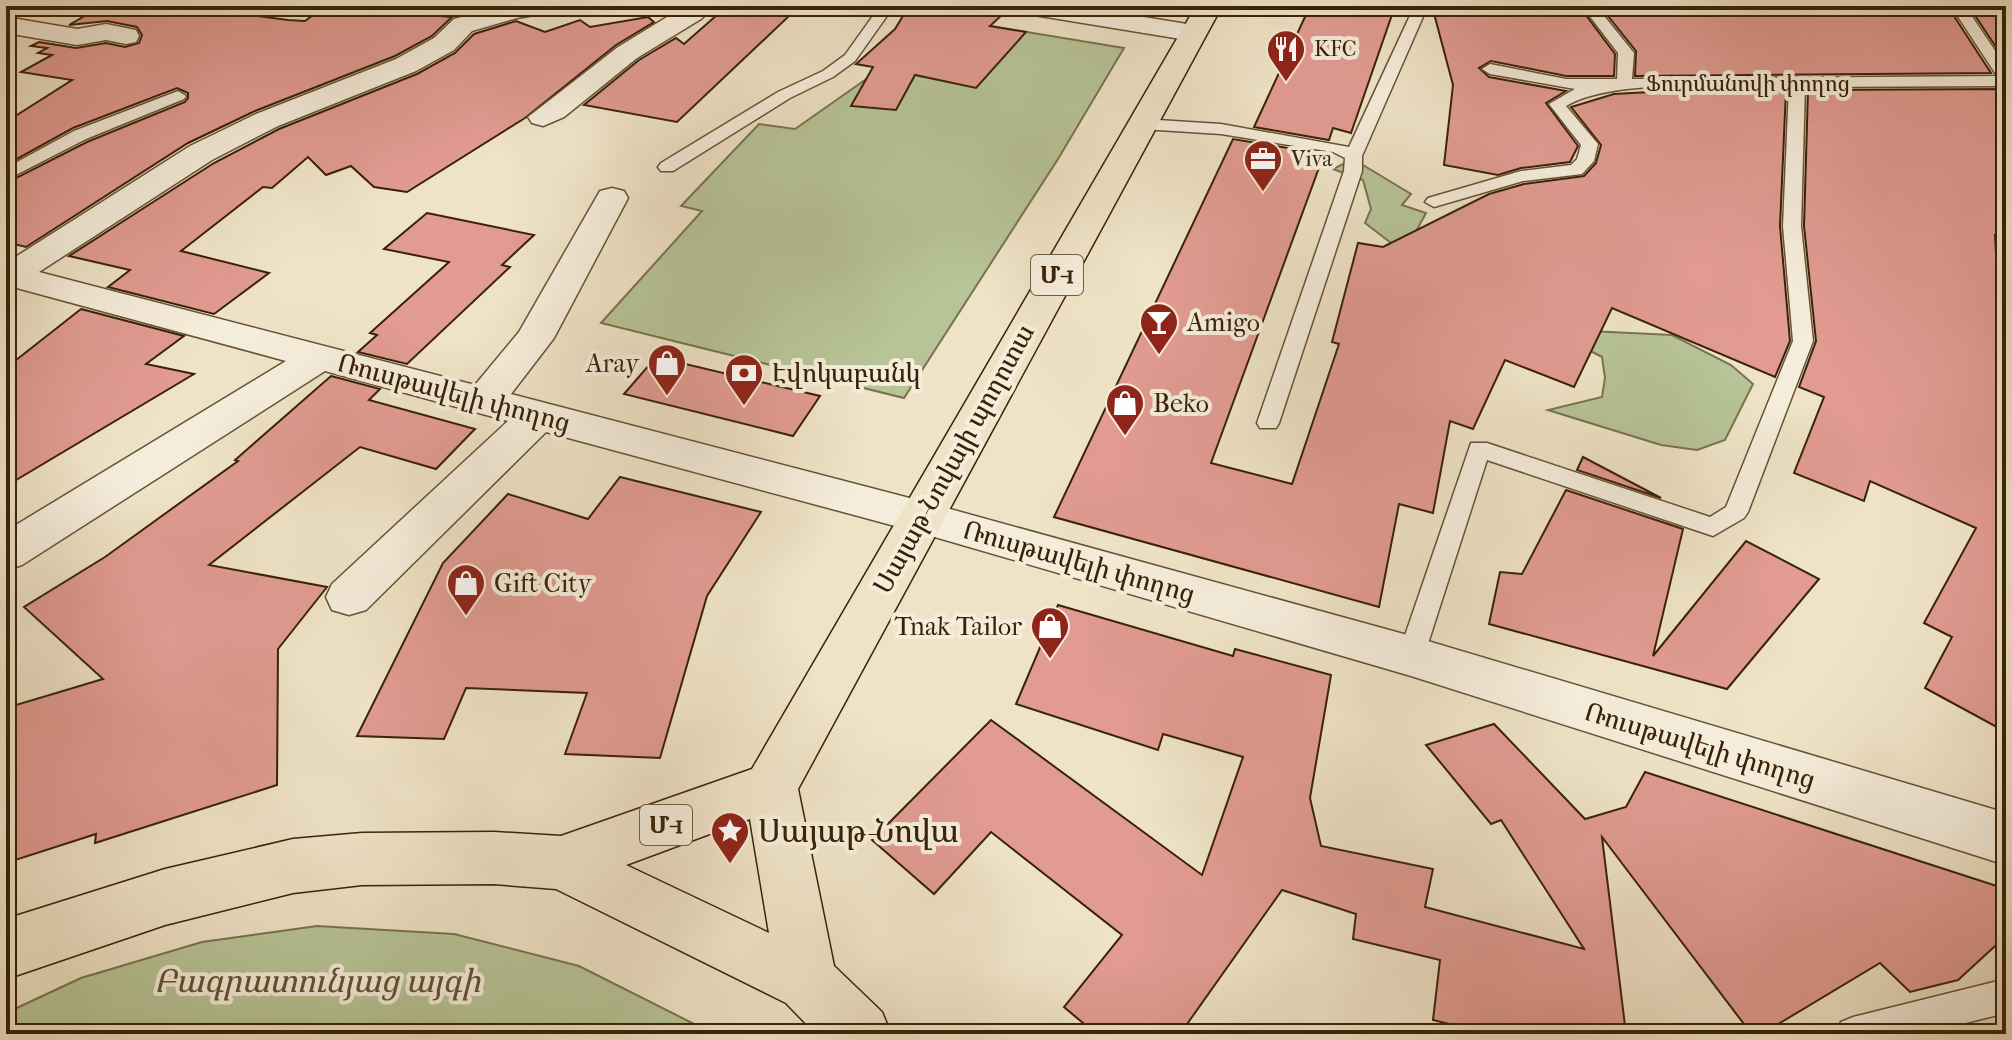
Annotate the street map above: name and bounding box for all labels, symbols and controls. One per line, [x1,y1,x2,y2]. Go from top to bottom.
restaurant icon: KFC [1265,28,1307,83]
place label: KFC [1314,36,1357,62]
street label: Ֆուրմանովի փողոց [1646,71,1850,97]
office icon: Viva [1242,138,1284,193]
place label: Viva [1290,146,1333,172]
road number: Մ-1 [1031,255,1083,295]
bar icon: Amigo [1138,301,1180,356]
place label: Amigo [1186,307,1260,338]
street label: Սայաթ-Նովայի պողոտա [867,319,1041,599]
shop icon: Aray [646,342,688,397]
street label: Ռուսթավելի փողոց [334,347,574,439]
place label: Aray [585,348,640,379]
bank icon: Էվոկաբանկ [723,352,765,407]
place label: Էվոկաբանկ [772,358,921,389]
shop icon: Beko [1104,382,1146,437]
place label: Beko [1153,388,1209,419]
street label: Ռուսթավելի փողոց [960,514,1198,610]
shop icon: Gift City [445,562,487,617]
place label: Gift City [494,568,593,599]
shop icon: Tnak Tailor [1029,605,1071,660]
place label: Tnak Tailor [894,611,1022,642]
street label: Ռուսթավելի փողոց [1581,696,1819,796]
road number: Մ-1 [640,805,692,845]
place icon: Սայաթ-Նովա [709,810,751,865]
place label: Սայաթ-Նովա [758,813,959,850]
park label: Բագրատունյաց այգի [154,963,481,1001]

